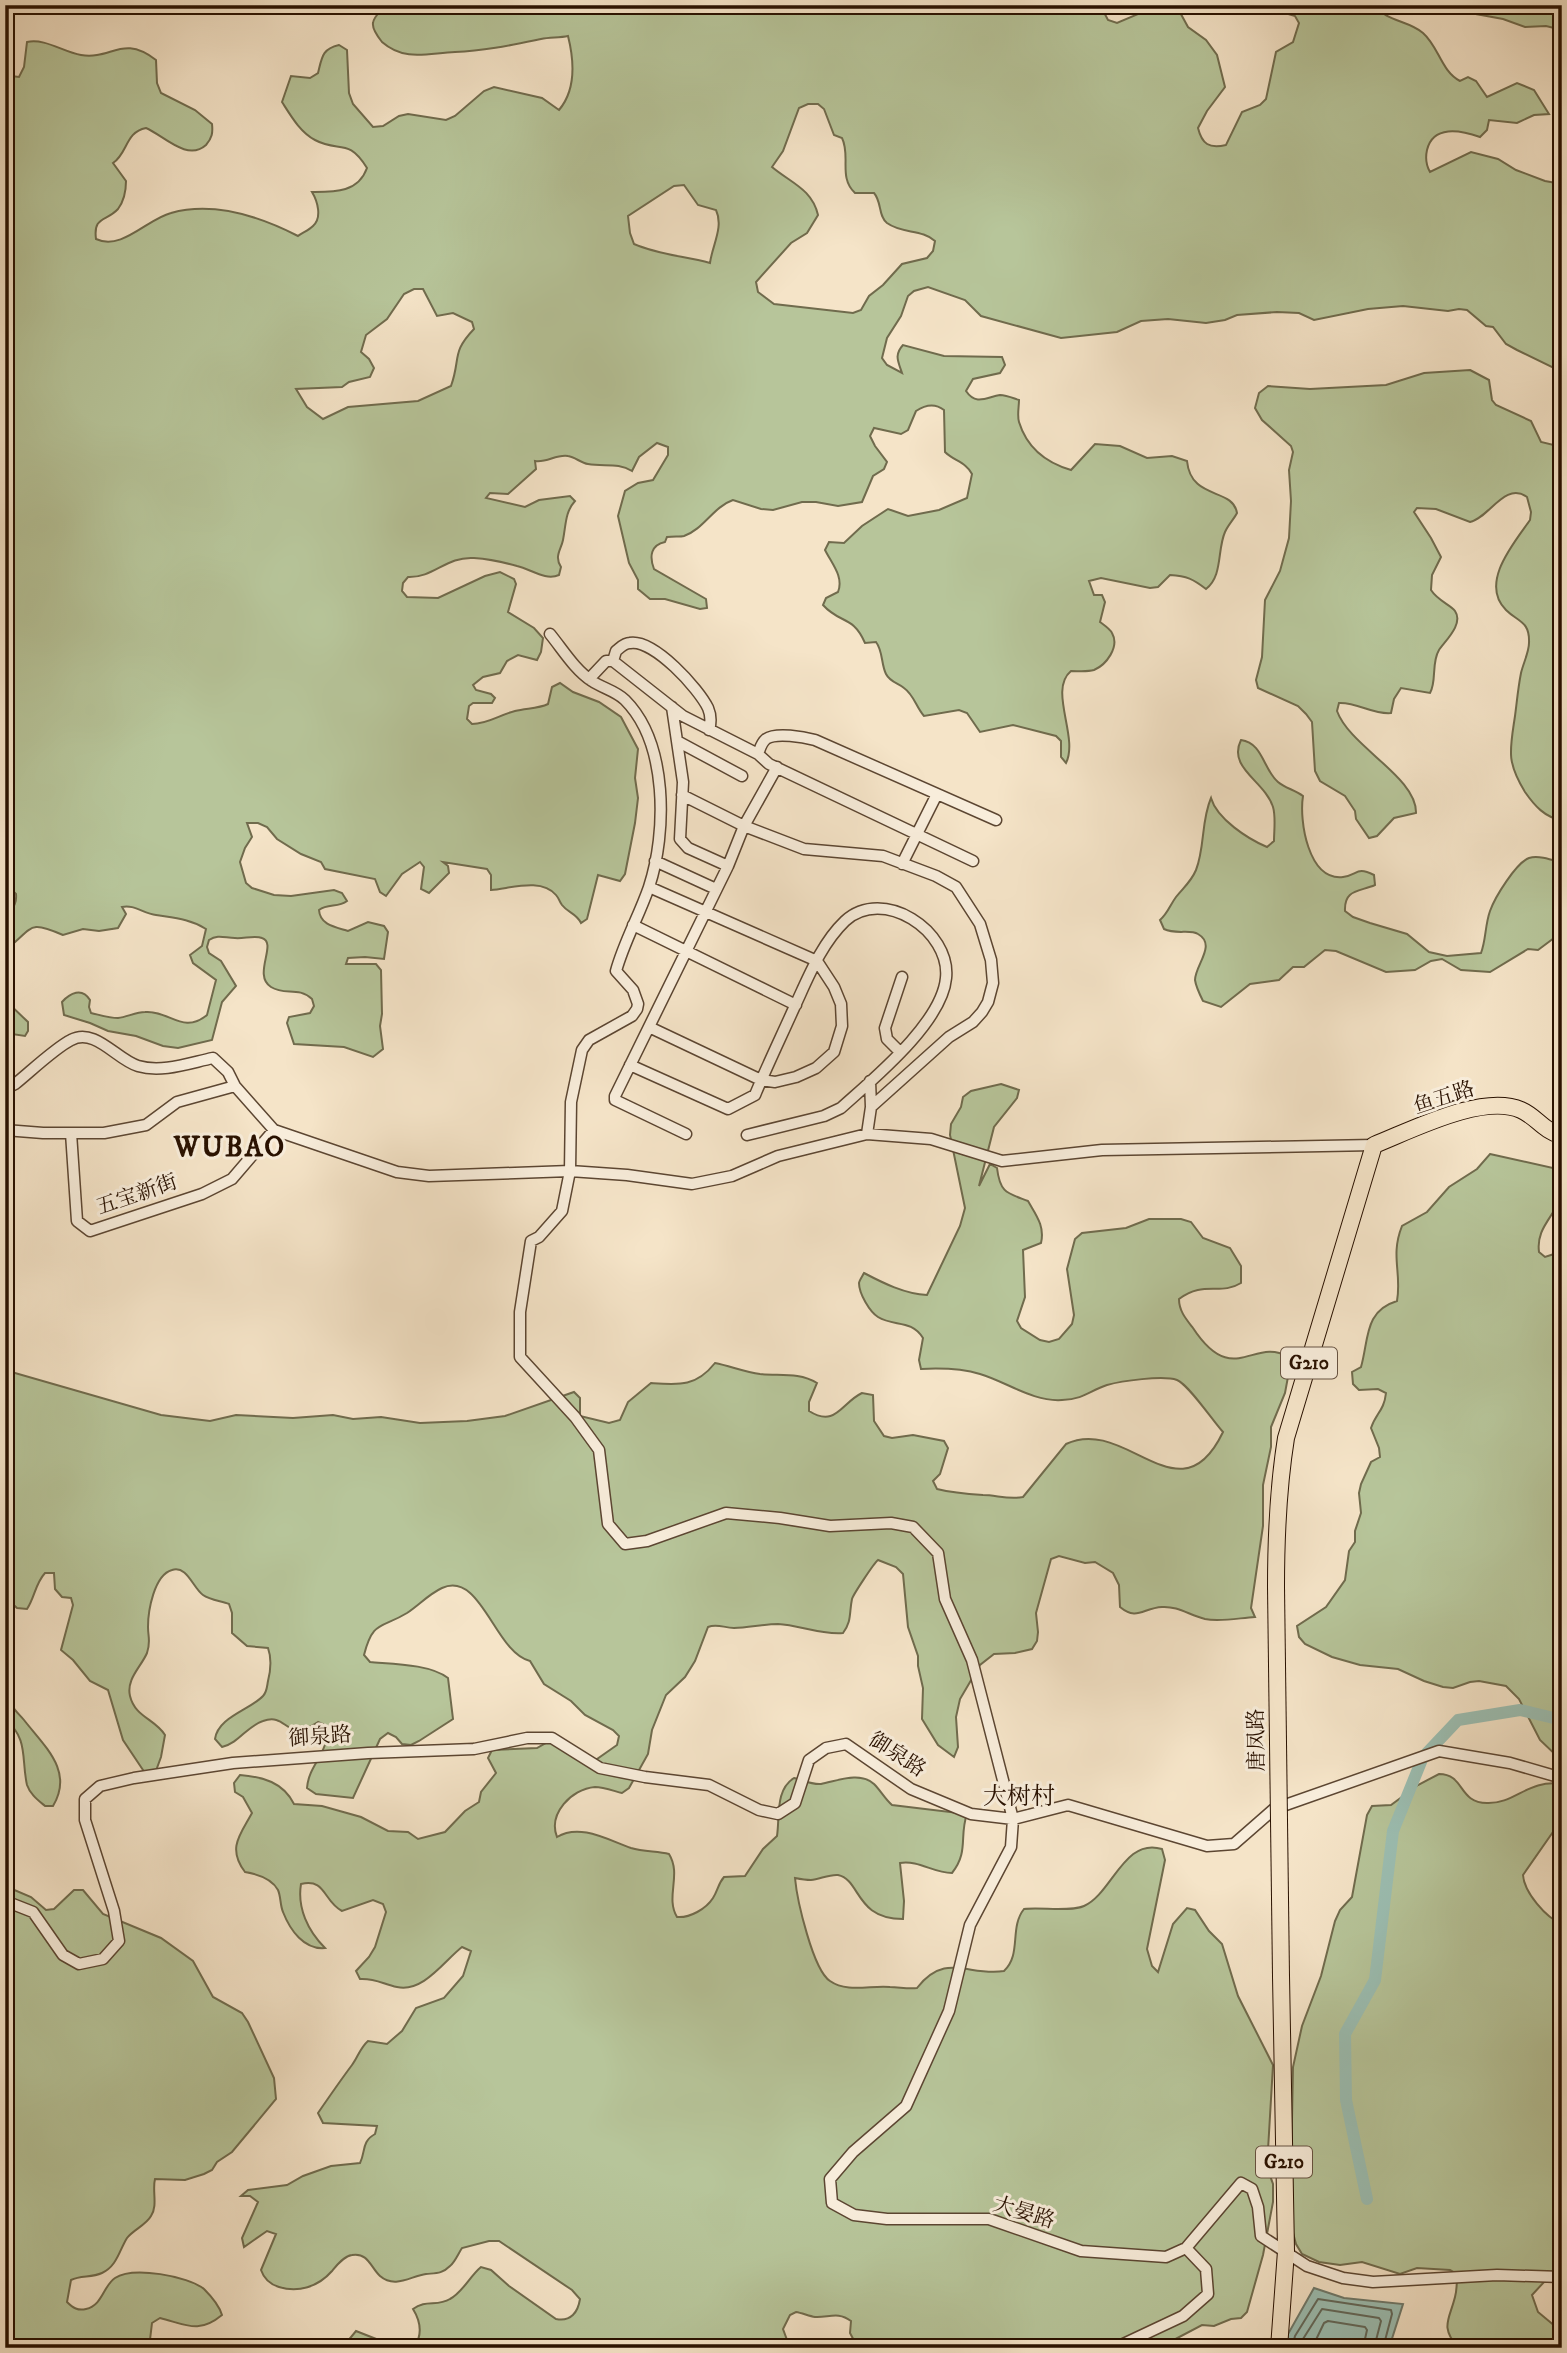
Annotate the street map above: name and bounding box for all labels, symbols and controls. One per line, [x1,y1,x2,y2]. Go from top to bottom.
street label: 鱼五路 [1410,1076,1478,1120]
district label: WUBAO [173,1130,286,1165]
street label: 五宝新街 [93,1169,181,1221]
road number: G210 [1281,1348,1337,1378]
street label: 唐凤路 [1243,1708,1271,1772]
street label: 御泉路 [288,1722,352,1752]
street label: 御泉路 [864,1727,930,1783]
district label: 大树村 [983,1782,1055,1812]
road number: G210 [1256,2146,1312,2178]
street label: 大晏路 [990,2191,1058,2235]

